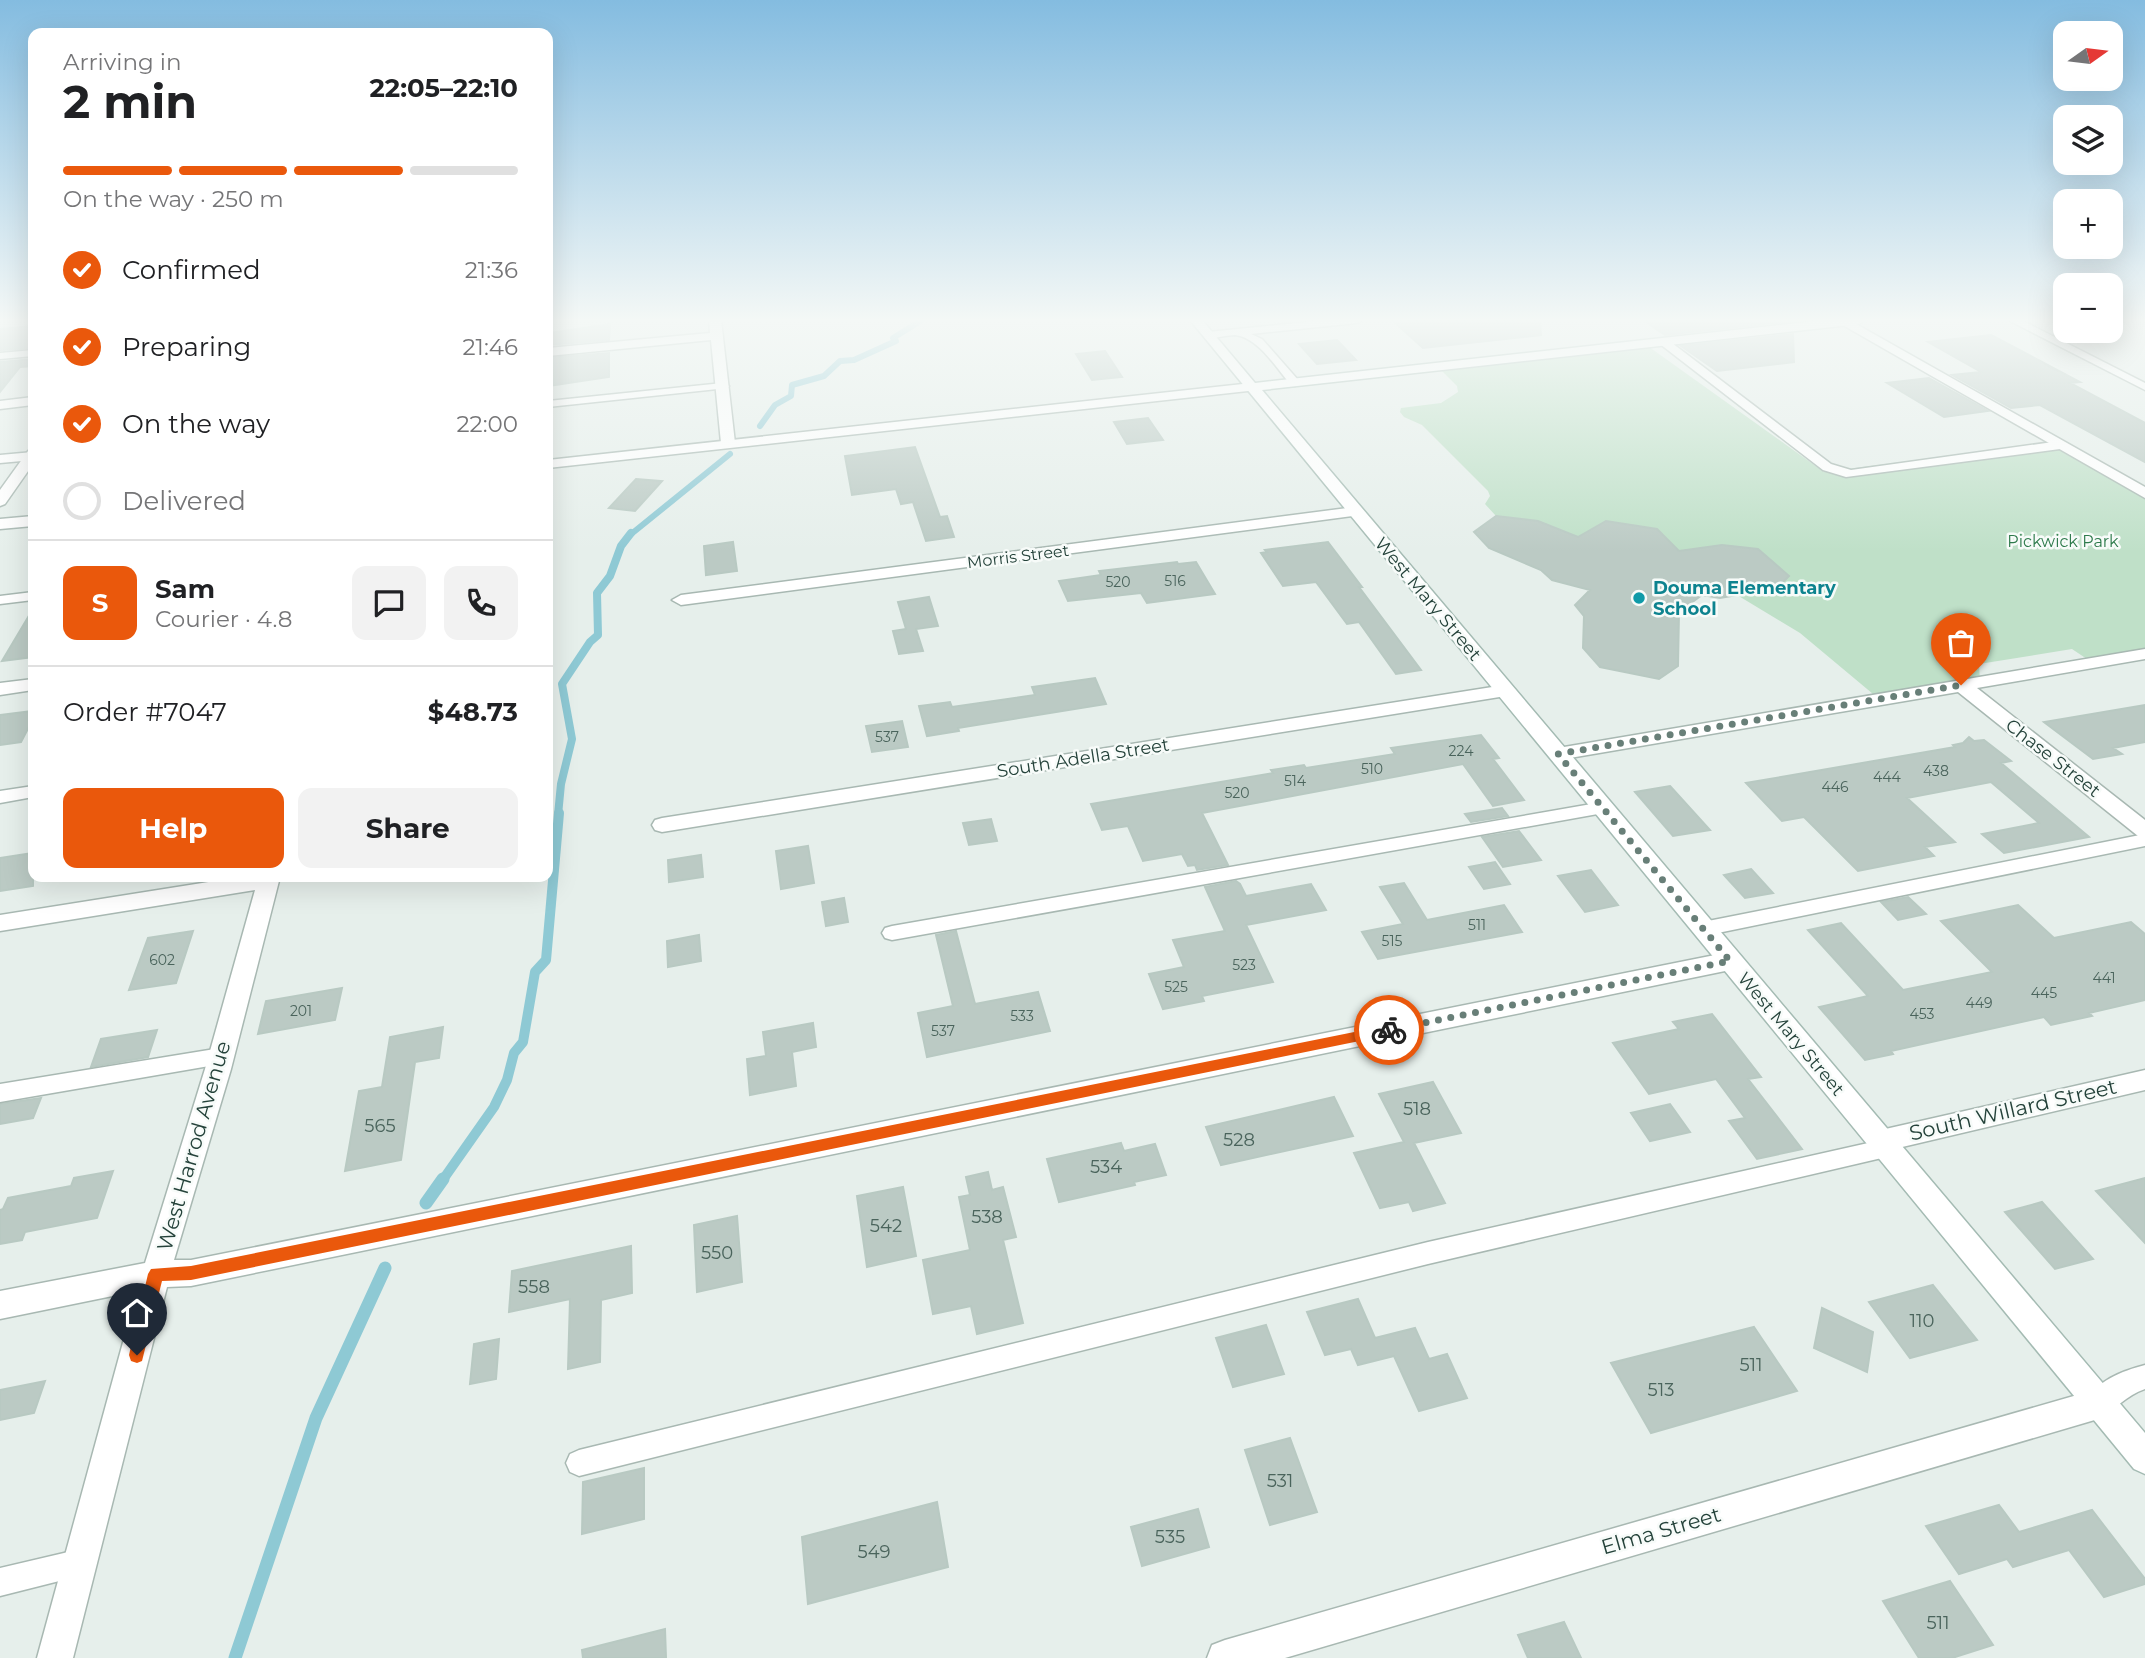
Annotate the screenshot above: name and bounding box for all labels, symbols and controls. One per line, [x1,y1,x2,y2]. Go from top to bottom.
north arrow [2053,21,2123,91]
map controls [2053,21,2123,343]
text: Arriving in [63,48,182,76]
text: 22:05–22:10 [369,72,518,104]
text: 2 min [63,73,197,130]
button: layers [2053,105,2123,175]
text: On the way · 250 m [63,185,284,213]
button: + [2053,189,2123,259]
icon: check [63,251,101,289]
text: Confirmed [122,254,261,286]
text: 21:36 [465,256,518,284]
button: − [2053,273,2123,343]
icon: check [63,328,101,366]
text: Preparing [122,331,251,363]
text: 21:46 [463,333,518,361]
icon: check [63,405,101,443]
text: On the way [122,408,270,440]
text: 22:00 [457,410,518,438]
text: Delivered [122,485,246,517]
park label: Pickwick Park [2007,532,2119,551]
street label: West Mary Street [1370,533,1486,665]
street label: Morris Street [966,541,1071,572]
button: chat [352,566,426,640]
button: phone [444,566,518,640]
house number: 516 [1164,572,1186,590]
text: Sam [155,573,215,605]
house number: 520 [1105,573,1131,591]
place label: Douma Elementary School [1653,577,1836,620]
text: S [92,587,108,619]
marker: Douma Elementary School [1631,590,1647,606]
text: Courier · 4.8 [155,605,292,633]
pin [1931,613,1991,685]
icon: bag [1942,624,1980,662]
text: Order #7047 [63,696,227,728]
text: $48.73 [428,696,518,728]
street label: Chase Street [2001,714,2105,802]
house number: 537 [875,728,899,746]
street label: South Adella Street [995,734,1171,782]
house number: 224 [1449,742,1474,760]
house number: 510 [1361,760,1383,778]
house number: 438 [1923,762,1949,780]
house number: 444 [1873,768,1902,786]
house number: 514 [1284,772,1307,790]
house number: 446 [1821,778,1849,796]
house number: 520 [1224,784,1250,802]
button: Help [63,788,284,868]
button: Share [298,788,518,868]
house number: 511 [1468,916,1486,934]
house number: 515 [1382,932,1403,950]
house number: 602 [149,951,175,969]
house number: 523 [1232,956,1256,974]
street label: West Mary Street [1733,968,1849,1100]
house number: 441 [2092,969,2116,987]
house number: 525 [1164,978,1188,996]
house number: 445 [2031,984,2057,1002]
house number: 449 [1966,994,1992,1012]
courier [1354,995,1424,1065]
house number: 201 [290,1002,312,1020]
house number: 453 [1910,1005,1935,1023]
house number: 533 [1010,1007,1034,1025]
icon: bike [1370,1011,1408,1049]
house number: 537 [931,1022,955,1040]
street label: West Harrod Avenue [152,1038,235,1254]
street label: South Willard Street [1907,1073,2119,1146]
house number: 518 [1403,1098,1431,1120]
house number: 565 [364,1115,396,1137]
house number: 528 [1223,1129,1255,1151]
house number: 534 [1090,1156,1122,1178]
house number: 538 [971,1206,1003,1228]
house number: 542 [870,1215,902,1237]
house number: 550 [701,1242,733,1264]
house number: 558 [518,1276,550,1298]
pin [107,1283,167,1355]
icon: home [118,1294,156,1332]
house number: 110 [1910,1310,1934,1332]
house number: 511 [1739,1354,1763,1376]
house number: 513 [1648,1379,1674,1401]
house number: 531 [1267,1470,1293,1492]
street label: Elma Street [1598,1502,1724,1560]
house number: 535 [1155,1526,1185,1548]
house number: 549 [858,1541,890,1563]
house number: 511 [1926,1612,1950,1634]

